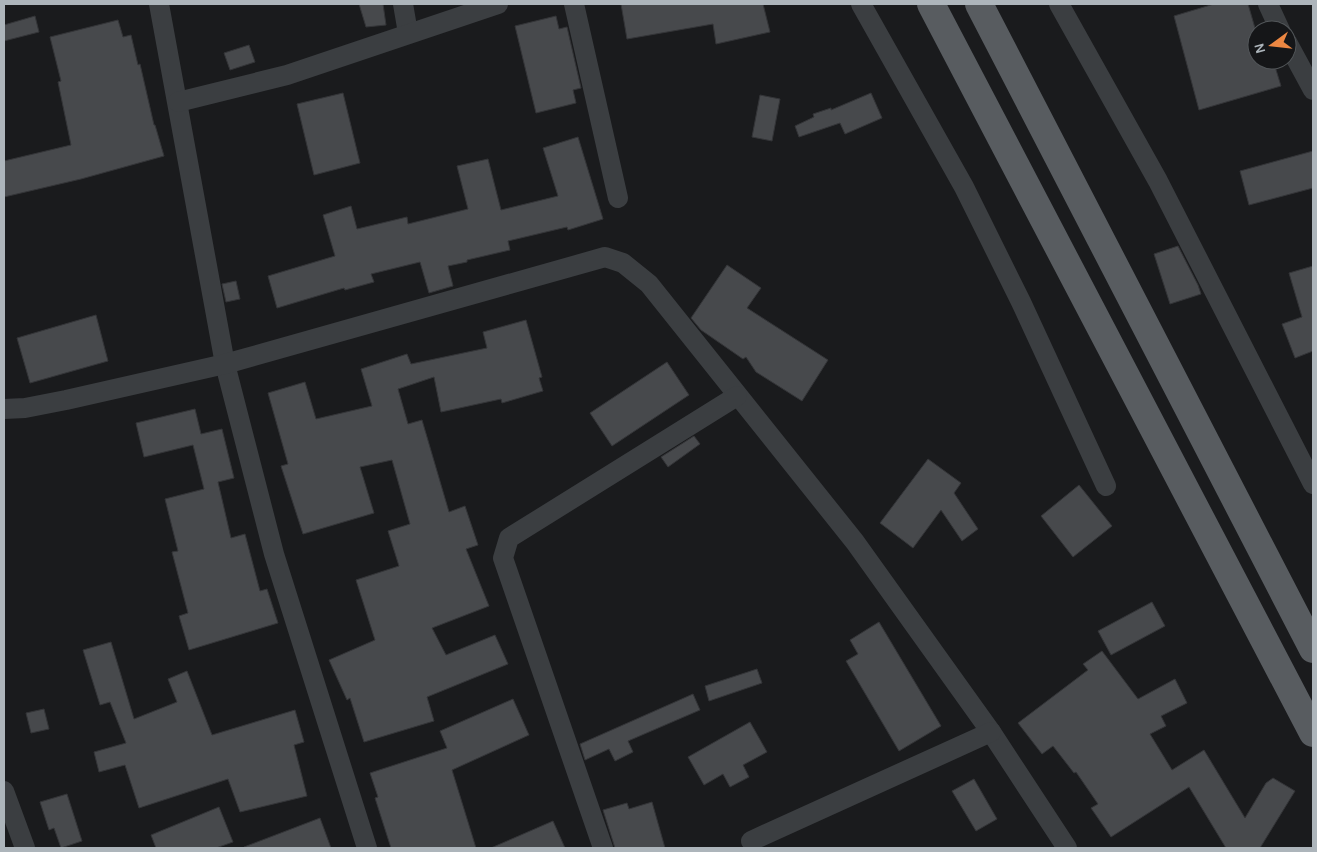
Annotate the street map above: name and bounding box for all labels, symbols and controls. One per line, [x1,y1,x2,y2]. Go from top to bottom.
north arrow [1247,20,1297,70]
text: N [1250,41,1269,55]

